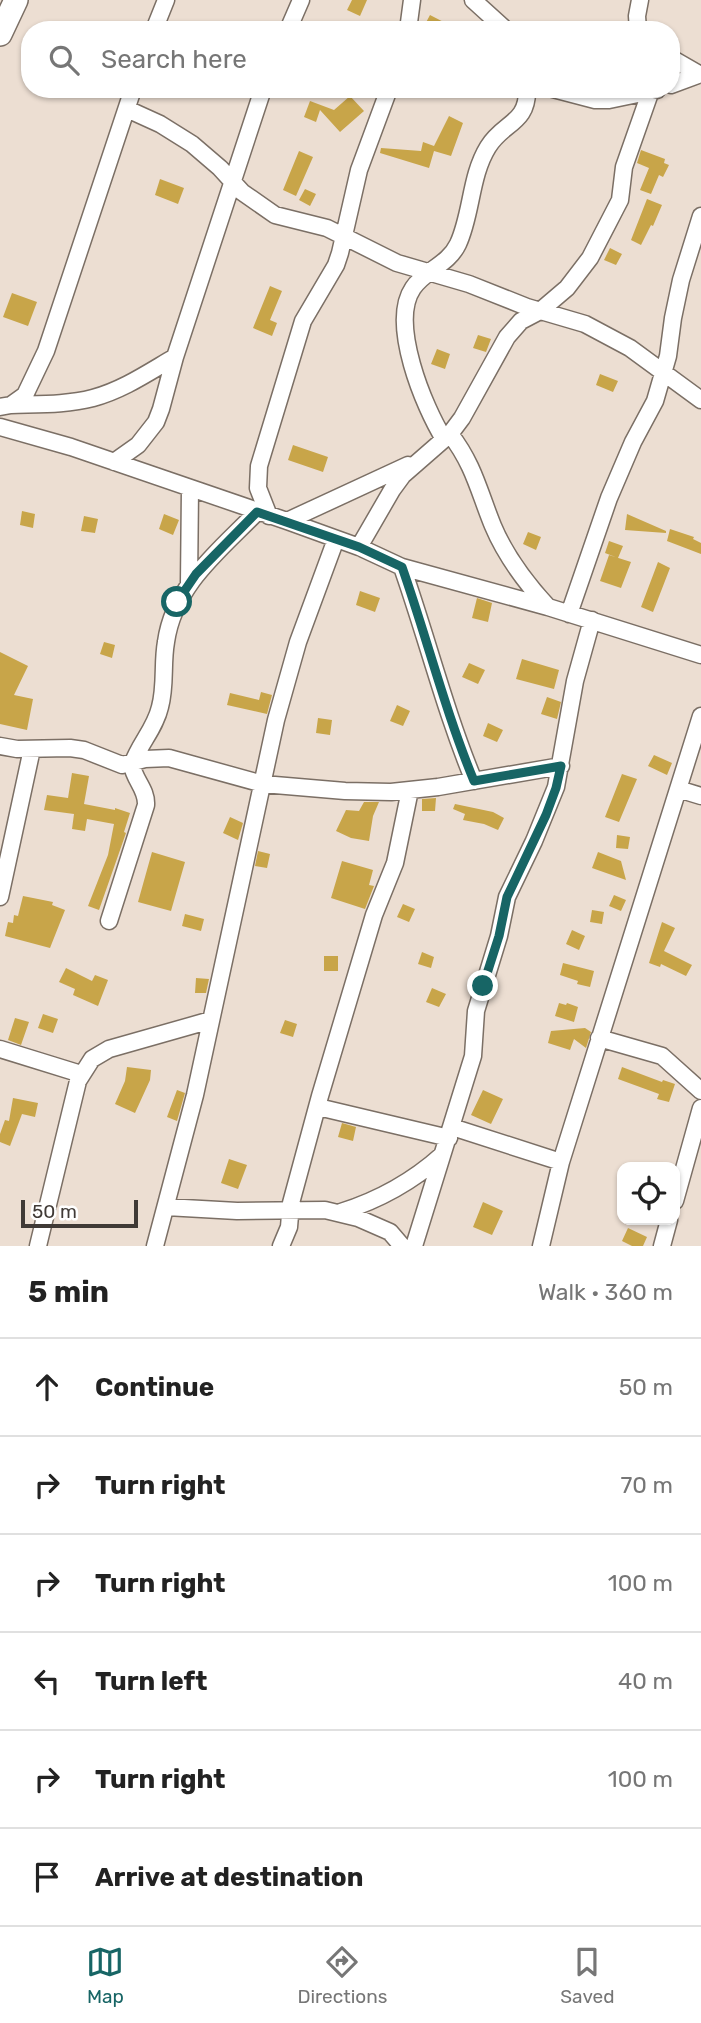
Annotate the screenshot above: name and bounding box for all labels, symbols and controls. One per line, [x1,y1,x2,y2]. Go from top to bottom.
search box [21,21,680,98]
icon: search [45,41,83,79]
text: Search here [101,44,247,75]
route start [161,586,192,617]
route end [467,970,498,1001]
map controls [617,1162,680,1225]
button: locate [617,1162,680,1225]
scale bar [21,1197,138,1229]
text: 50 m [32,1200,77,1223]
text: 5 min [28,1274,109,1310]
text: Walk · 360 m [538,1278,673,1306]
icon: ahead [28,1368,66,1406]
text: Continue [95,1372,214,1403]
text: 50 m [619,1373,673,1401]
icon: right [28,1466,66,1504]
text: Turn right [95,1470,225,1501]
text: 70 m [621,1471,673,1499]
icon: right [28,1564,66,1602]
text: Turn right [95,1568,225,1599]
text: 100 m [608,1569,673,1597]
icon: left [28,1662,66,1700]
text: Turn left [95,1666,207,1697]
text: 40 m [618,1667,673,1695]
icon: right [28,1760,66,1798]
text: Turn right [95,1764,225,1795]
text: 100 m [608,1765,673,1793]
icon: arrive [28,1858,66,1896]
text: Arrive at destination [95,1862,363,1893]
tab: Map [86,1943,124,2008]
tab: Directions [297,1943,387,2008]
tab: Saved [560,1943,615,2008]

